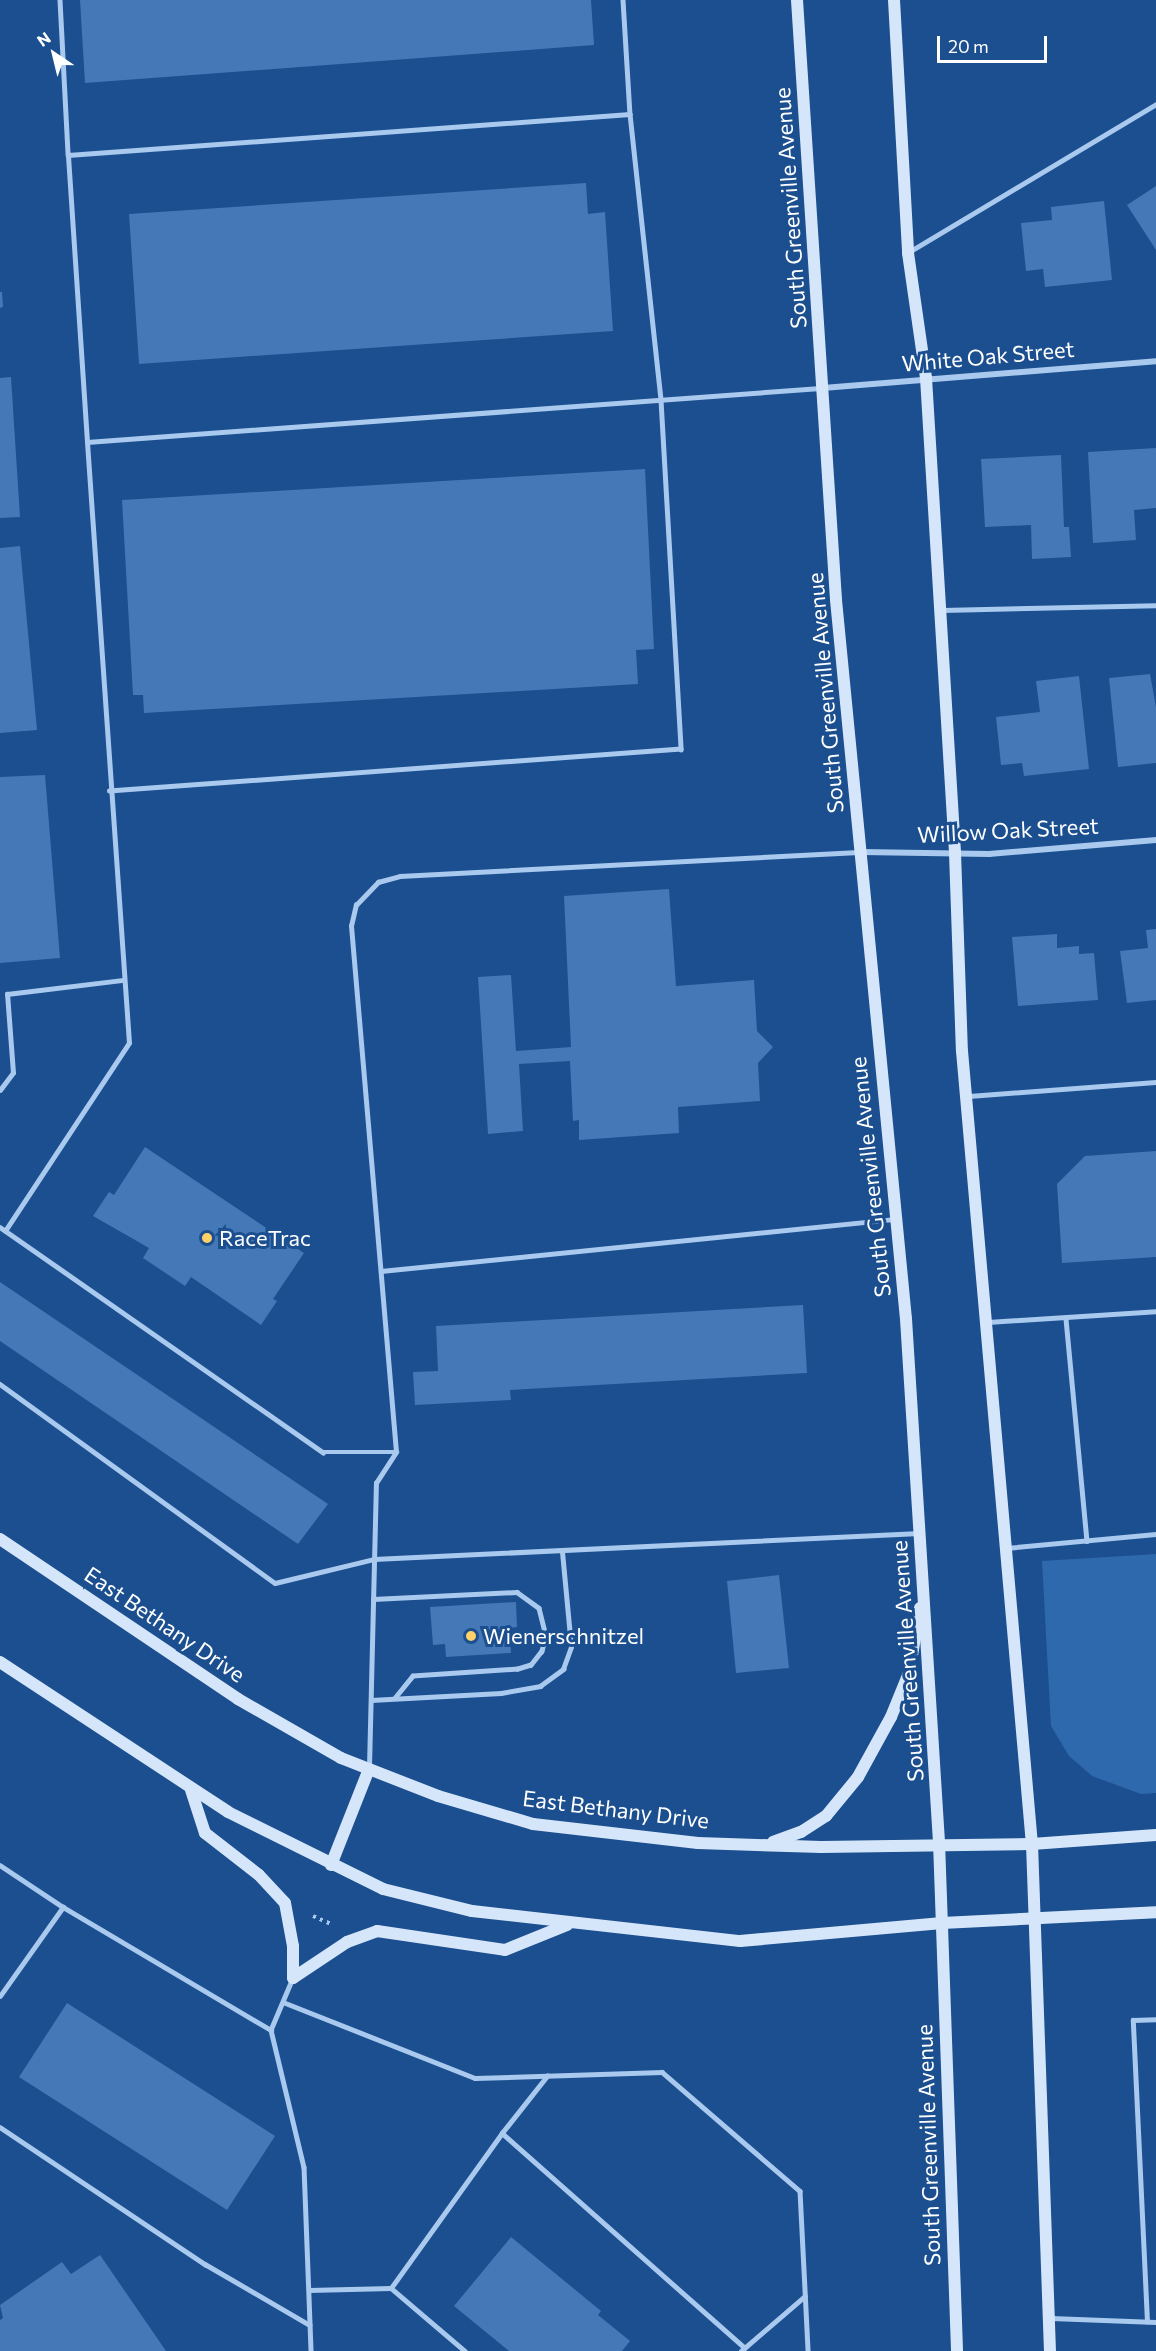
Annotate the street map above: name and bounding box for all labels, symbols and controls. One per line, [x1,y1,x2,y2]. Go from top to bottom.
north arrow [24,24,84,84]
scale bar [940,24,1050,62]
text: N [33,28,54,50]
text: 20 m [948,35,989,57]
street label: South Greenville Avenue [768,87,812,329]
street label: White Oak Street [901,335,1075,377]
street label: South Greenville Avenue [801,572,849,814]
street label: Willow Oak Street [917,812,1099,848]
street label: South Greenville Avenue [844,1056,896,1298]
place label: RaceTrac [219,1225,311,1251]
marker: RaceTrac [200,1231,214,1245]
street label: South Greenville Avenue [885,1540,929,1782]
street label: East Bethany Drive [80,1561,250,1687]
place label: Wienerschnitzel [483,1623,644,1649]
marker: Wienerschnitzel [464,1629,478,1643]
street label: East Bethany Drive [521,1784,711,1834]
street label: South Greenville Avenue [911,2024,945,2266]

